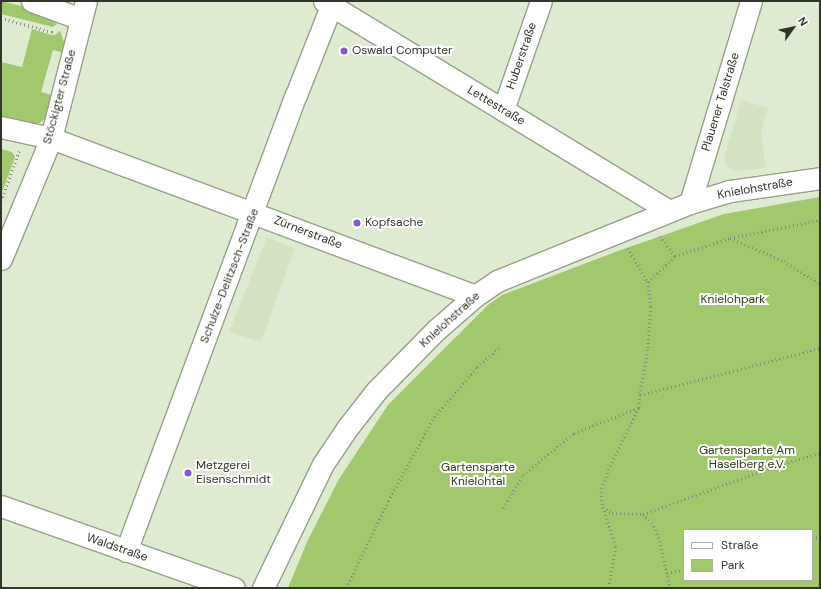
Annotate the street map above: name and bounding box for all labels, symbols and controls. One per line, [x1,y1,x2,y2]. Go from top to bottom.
north arrow [773,8,813,48]
text: N [795,14,811,29]
street label: Huberstraße [504,21,540,91]
place label: Oswald Computer [352,44,453,58]
marker: Oswald Computer [339,46,349,56]
street label: Stöckigter Straße [40,48,80,146]
street label: Plauener Talstraße [699,51,743,153]
street label: Lettestraße [465,83,527,129]
street label: Knielohstraße [716,175,794,203]
street label: Schulze-Delitzsch-Straße [198,206,262,346]
street label: Zürnerstraße [272,213,344,253]
place label: Kopfsache [365,216,423,230]
marker: Kopfsache [352,218,362,228]
street label: Knielohstraße [417,289,483,351]
park label: Knielohpark [701,293,765,307]
park label: Gartensparte Am Haselberg e.V. [699,444,795,472]
place label: Metzgerei Eisenschmidt [196,459,271,487]
park label: Gartensparte Knielohtal [441,461,515,489]
marker: Metzgerei Eisenschmidt [183,468,193,478]
legend [683,529,813,581]
street label: Waldstraße [85,531,149,565]
text: Straße [721,537,758,553]
text: Park [721,557,745,573]

